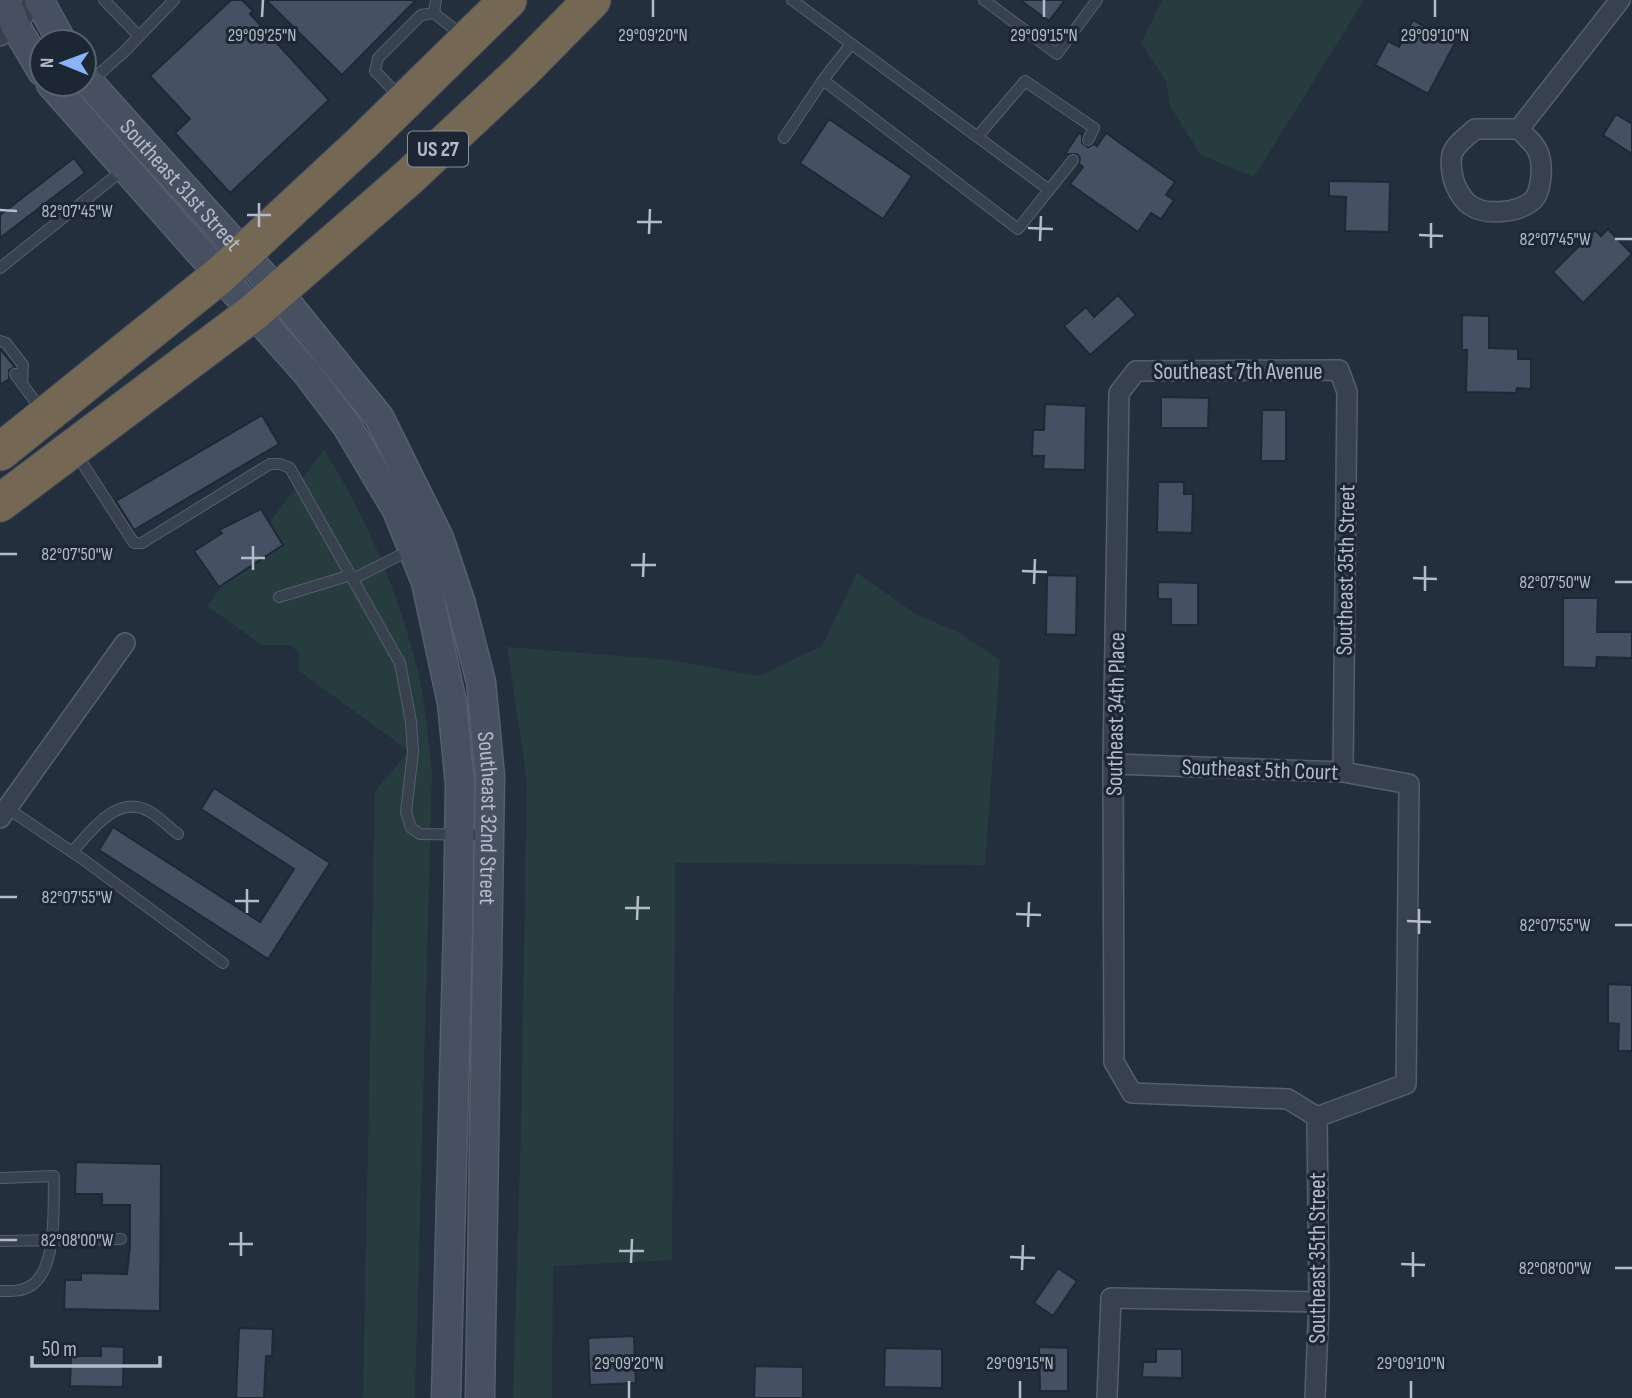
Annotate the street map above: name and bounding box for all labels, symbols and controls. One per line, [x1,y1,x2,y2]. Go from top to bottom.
text: 29°09'25"N [228,25,296,46]
text: 29°09'20"N [618,25,688,46]
text: 29°09'15"N [1010,25,1078,46]
text: 29°09'10"N [1401,25,1469,46]
north arrow [28,28,98,98]
text: N [36,57,59,68]
street label: Southeast 31st Street [114,114,247,257]
road number: US 27 [408,132,468,166]
text: 82°07'45"W [41,201,113,222]
text: 82°07'45"W [1519,229,1591,250]
street label: Southeast 7th Avenue [1153,358,1323,386]
street label: Southeast 35th Street [1331,484,1361,656]
text: 82°07'50"W [41,544,113,565]
text: 82°07'50"W [1519,572,1591,593]
street label: Southeast 34th Place [1101,632,1131,796]
street label: Southeast 32nd Street [471,730,503,905]
street label: Southeast 5th Court [1181,753,1339,787]
text: 82°07'55"W [42,887,113,908]
text: 82°07'55"W [1520,915,1591,936]
street label: Southeast 35th Street [1304,1173,1332,1343]
text: 82°08'00"W [41,1230,114,1251]
text: 82°08'00"W [1519,1258,1592,1279]
scale bar [32,1324,159,1368]
text: 50 m [42,1337,77,1362]
text: 29°09'20"N [594,1353,664,1374]
text: 29°09'15"N [986,1353,1054,1374]
text: 29°09'10"N [1377,1353,1445,1374]

